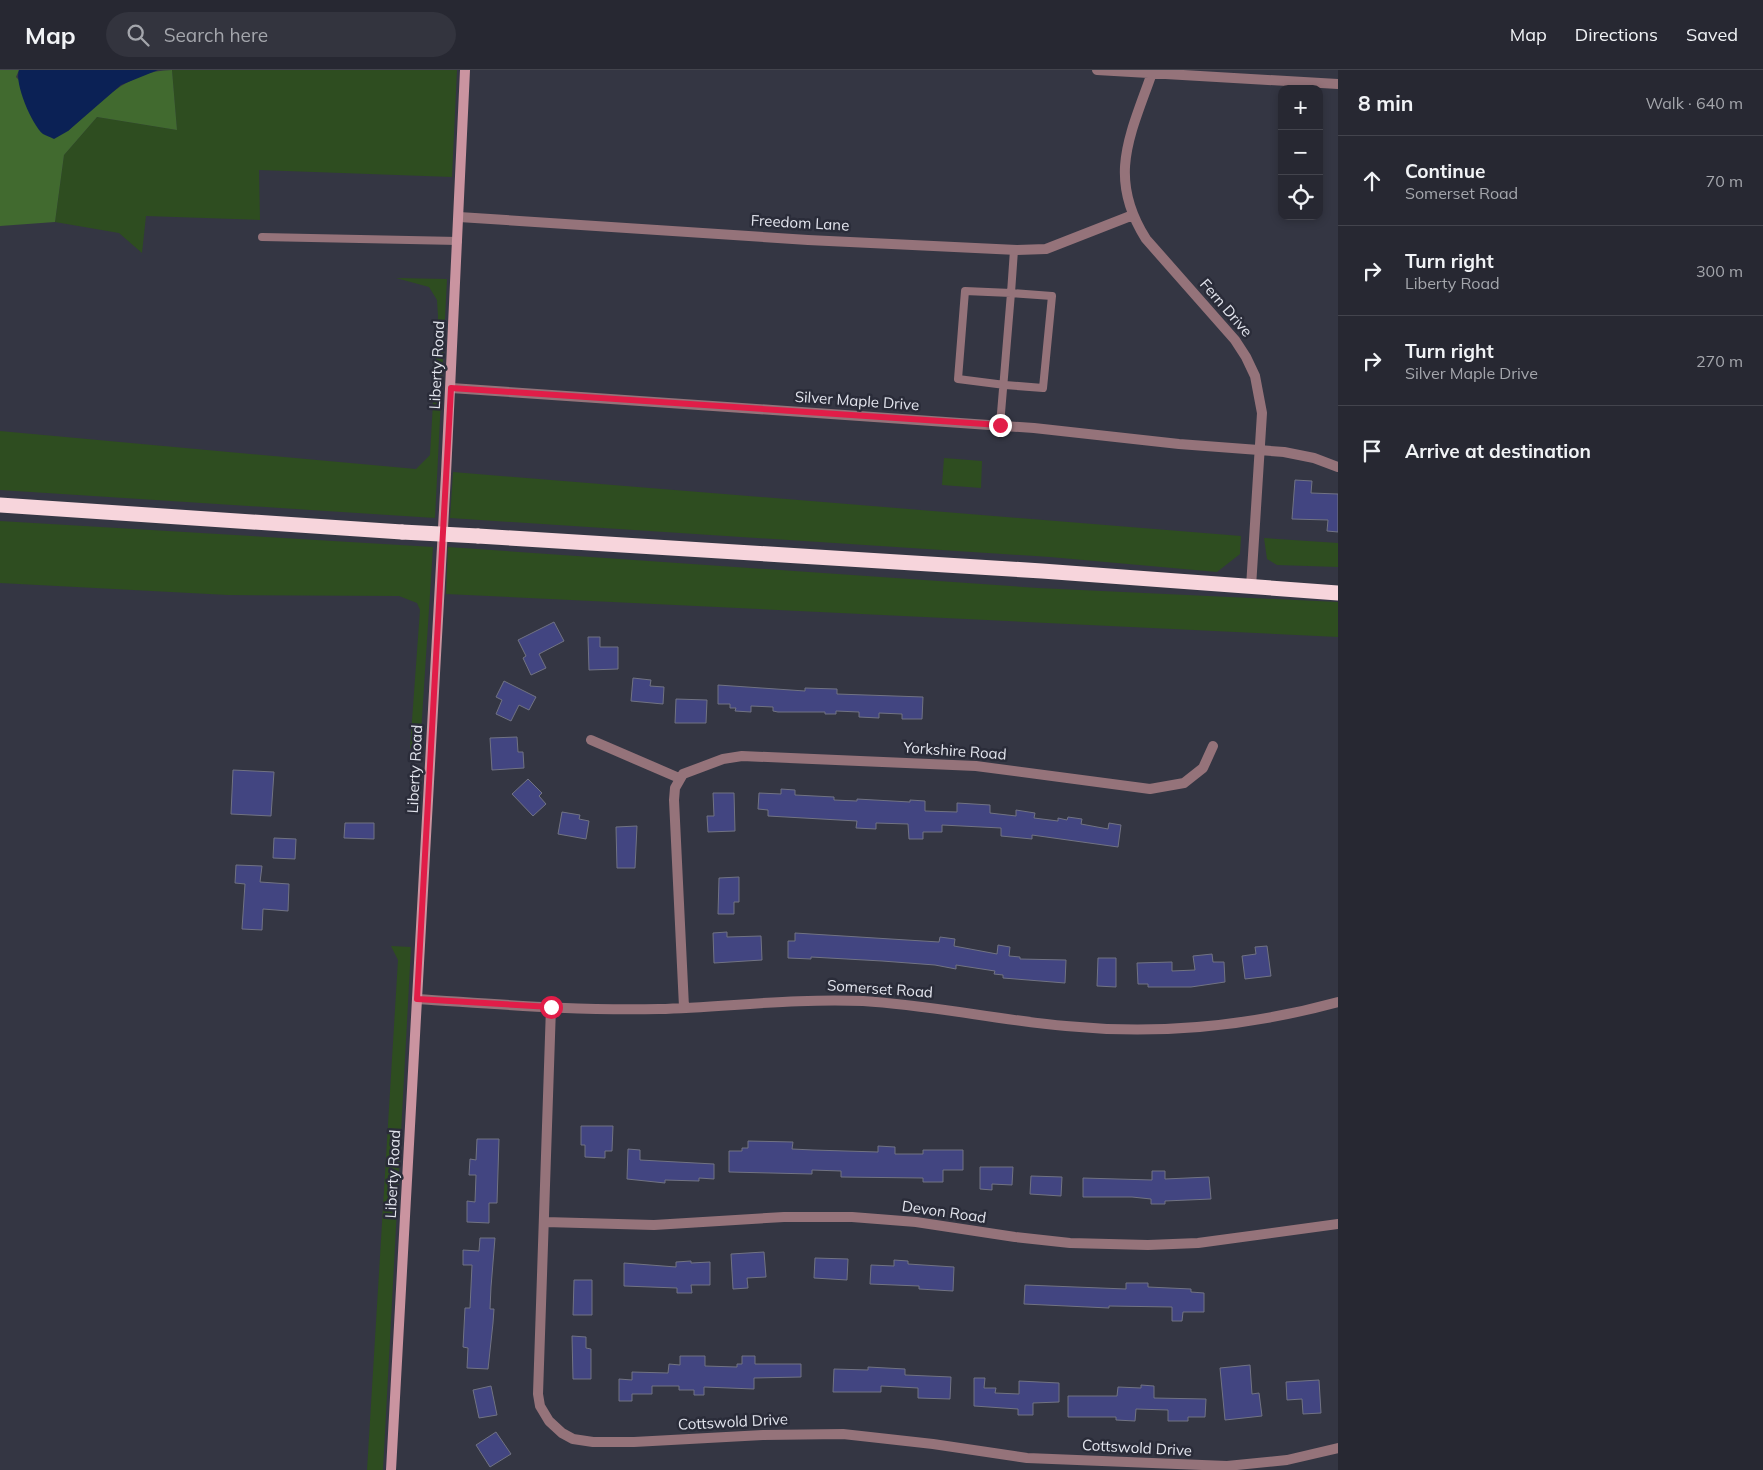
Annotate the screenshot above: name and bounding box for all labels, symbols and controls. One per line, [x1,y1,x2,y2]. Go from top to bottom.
search box [106,12,456,57]
text: Map [25,20,76,50]
icon: search [124,21,152,49]
text: Search here [164,23,268,47]
text: Map [1510,23,1547,46]
text: Directions [1575,23,1658,46]
text: Saved [1686,23,1738,46]
map controls [1278,85,1323,220]
button: + [1278,85,1323,130]
text: 8 min [1358,90,1413,116]
text: Walk · 640 m [1645,93,1743,113]
button: − [1278,130,1323,175]
text: Continue [1405,159,1485,183]
icon: ahead [1358,167,1386,195]
text: 70 m [1706,171,1743,191]
button: locate [1278,175,1323,220]
text: Somerset Road [1405,183,1518,203]
street label: Freedom Lane [750,210,850,235]
text: Turn right [1405,249,1494,273]
icon: right [1358,257,1386,285]
text: 300 m [1696,261,1743,281]
text: Liberty Road [1405,273,1500,293]
street label: Fern Drive [1196,275,1257,341]
street label: Liberty Road [425,320,448,410]
text: Turn right [1405,339,1494,363]
icon: right [1358,347,1386,375]
text: 270 m [1696,351,1743,371]
text: Silver Maple Drive [1405,363,1538,383]
street label: Silver Maple Drive [794,387,920,414]
route end [989,414,1012,437]
icon: arrive [1358,437,1386,465]
text: Arrive at destination [1405,439,1591,463]
street label: Liberty Road [403,724,426,814]
street label: Yorkshire Road [902,737,1007,764]
street label: Somerset Road [826,975,934,1002]
route start [540,996,563,1019]
street label: Liberty Road [381,1129,404,1219]
street label: Devon Road [901,1196,988,1227]
street label: Cottswold Drive [678,1409,788,1434]
street label: Cottswold Drive [1082,1435,1192,1460]

